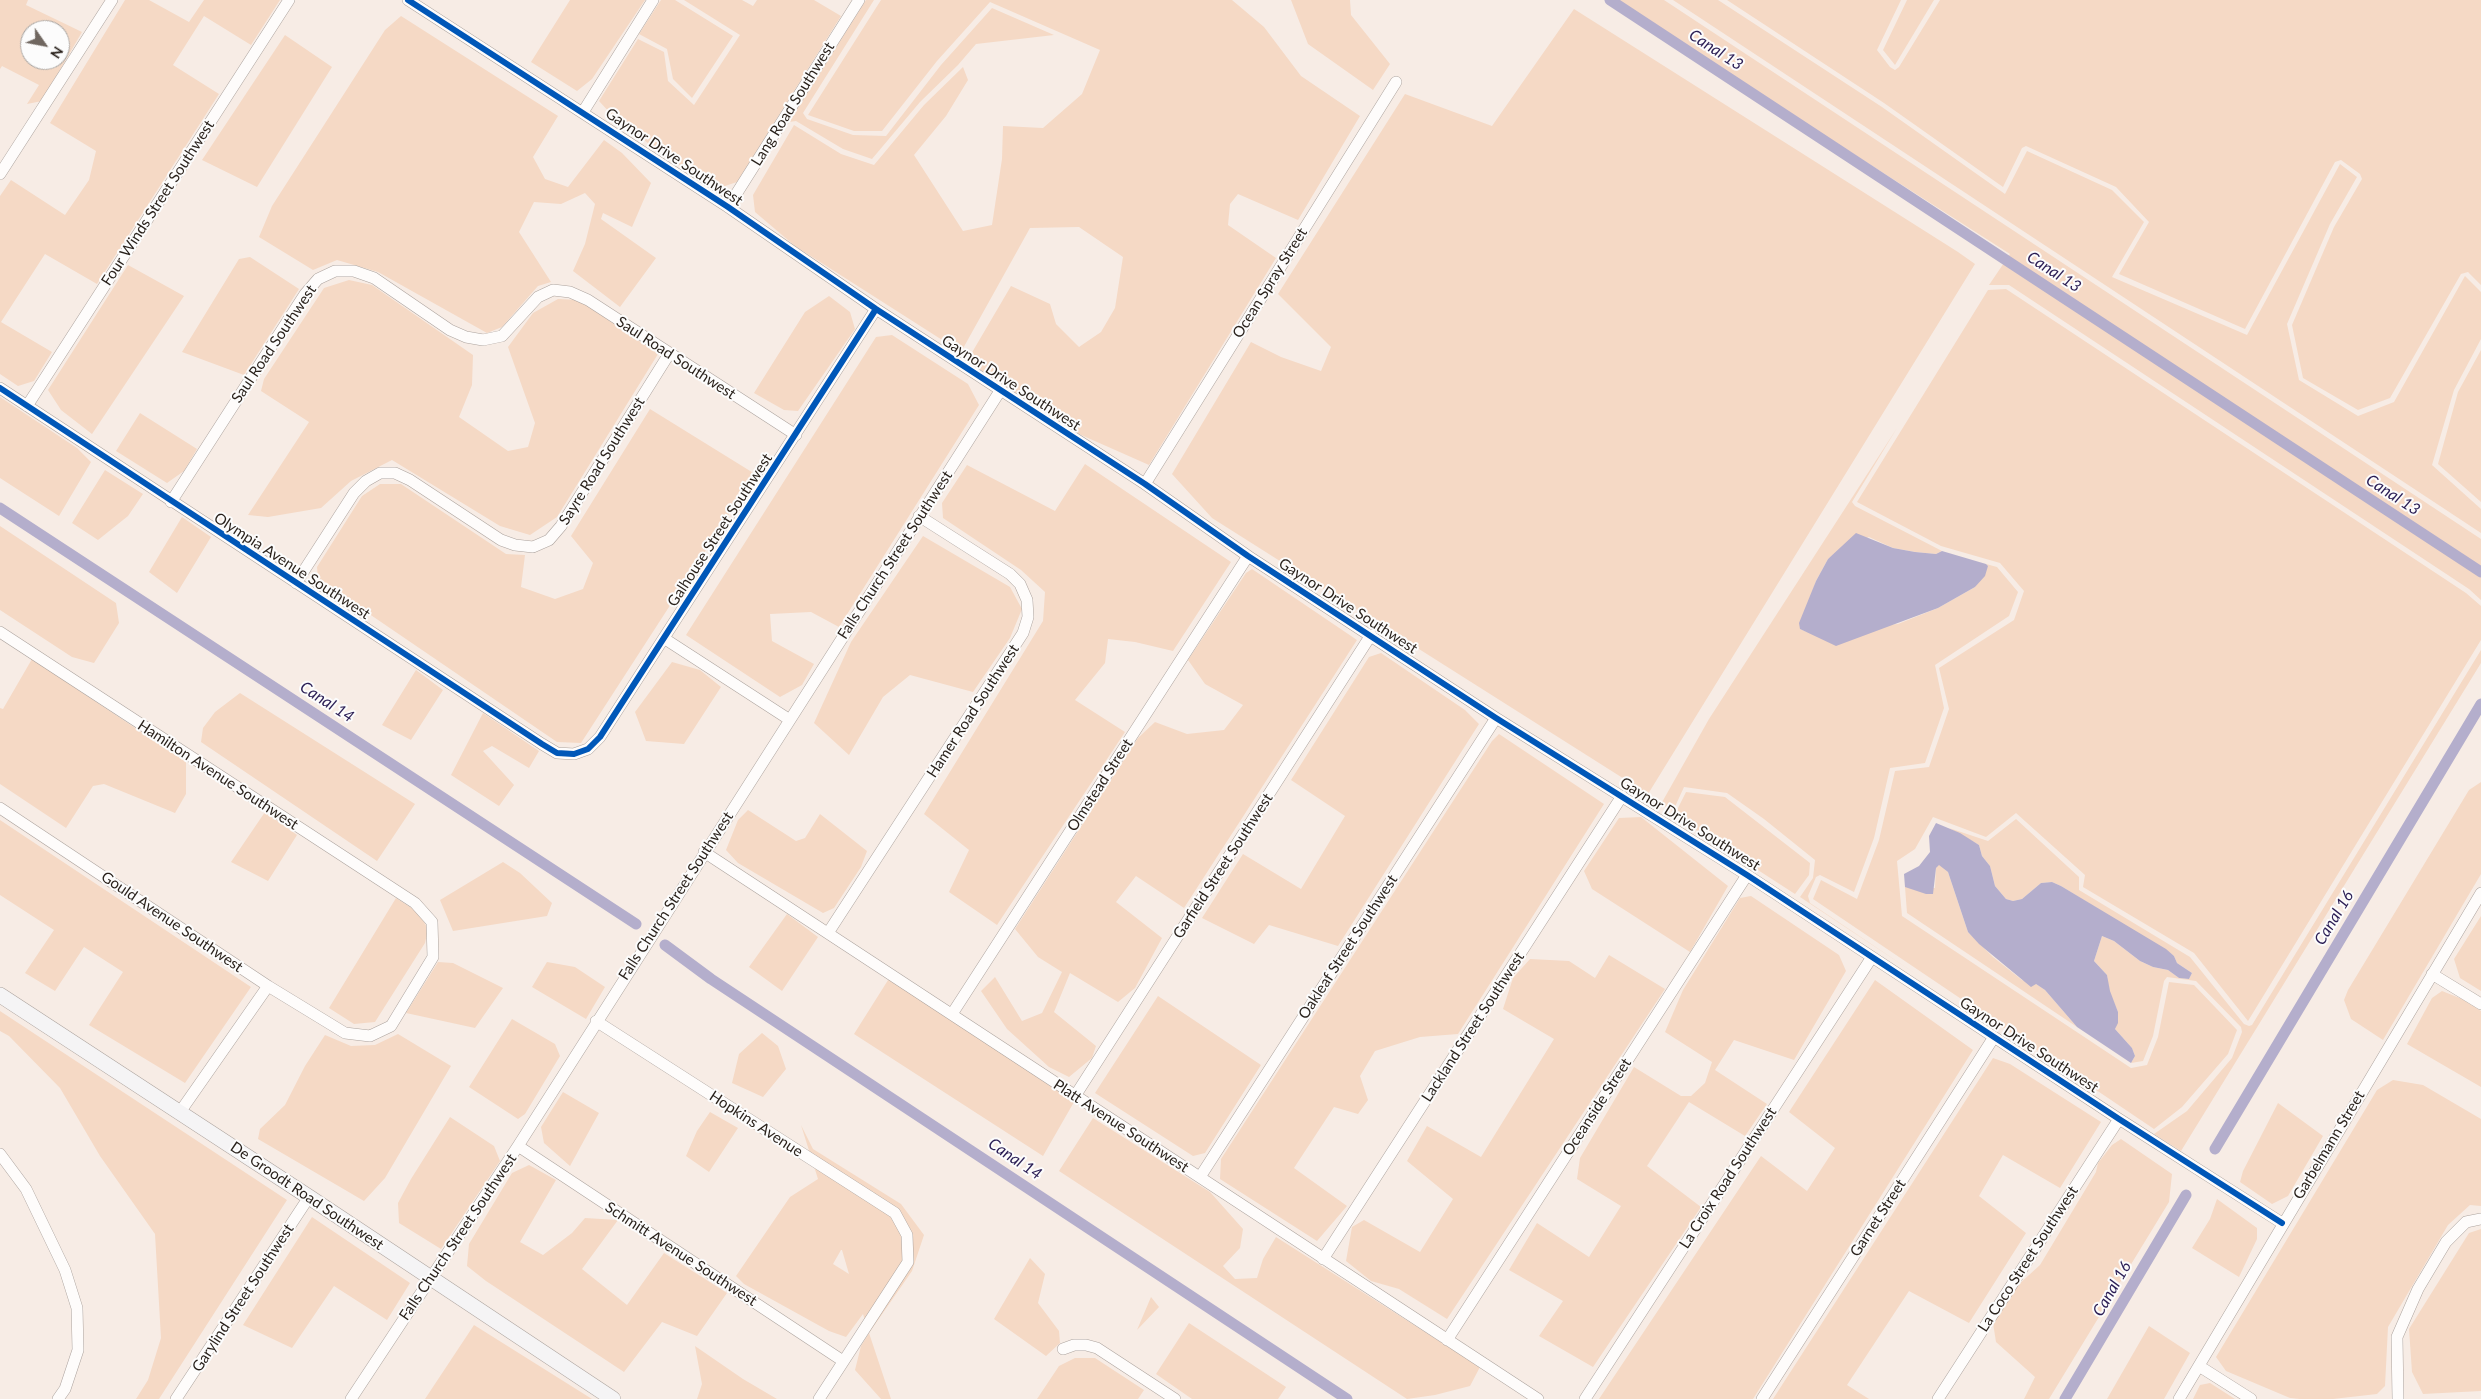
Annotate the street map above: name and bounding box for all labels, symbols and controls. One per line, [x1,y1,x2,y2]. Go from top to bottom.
north arrow [20,20,70,70]
water label: Canal 13 [1685,25,1747,75]
street label: Lang Road Southwest [748,39,838,169]
text: N [47,44,67,62]
street label: Gaynor Drive Southwest [602,104,746,210]
street label: Four Winds Street Southwest [98,117,218,289]
street label: Ocean Spray Street [1229,225,1311,341]
water label: Canal 13 [2023,247,2085,297]
street label: Saul Road Southwest [228,282,320,406]
street label: Saul Road Southwest [613,313,739,403]
street label: Gaynor Drive Southwest [938,331,1084,435]
street label: Sayre Road Southwest [555,394,649,528]
street label: Galhouse Street Southwest [664,450,776,610]
street label: Falls Church Street Southwest [834,467,956,643]
water label: Canal 13 [2362,470,2424,520]
street label: Olympia Avenue Southwest [211,509,373,623]
street label: Gaynor Drive Southwest [1275,554,1421,658]
street label: Hamer Road Southwest [923,641,1023,781]
water label: Canal 14 [296,677,358,727]
street label: Hamilton Avenue Southwest [134,716,302,834]
street label: Olmstead Street [1063,735,1137,835]
street label: Gaynor Drive Southwest [1617,773,1763,875]
street label: Garfield Street Southwest [1169,790,1277,942]
street label: Falls Church Street Southwest [615,808,737,984]
street label: Gould Avenue Southwest [98,868,246,976]
street label: Oakleaf Street Southwest [1295,872,1401,1022]
water label: Canal 16 [2310,887,2358,949]
street label: Lackland Street Southwest [1418,949,1528,1105]
street label: Gaynor Drive Southwest [1956,993,2102,1097]
street label: Oceanside Street [1559,1055,1635,1159]
street label: Platt Avenue Southwest [1050,1076,1192,1176]
street label: Hopkins Avenue [706,1087,806,1161]
street label: Garbelmann Street [2289,1087,2369,1203]
street label: La Croix Road Southwest [1676,1104,1780,1252]
water label: Canal 14 [985,1134,1045,1184]
street label: De Groodt Road Southwest [227,1138,387,1254]
street label: Falls Church Street Southwest [395,1150,521,1324]
street label: Garnet Street [1846,1176,1910,1260]
street label: La Coco Street Southwest [1974,1183,2082,1335]
street label: Schmitt Avenue Southwest [602,1198,760,1310]
street label: Garylind Street Southwest [188,1221,298,1375]
water label: Canal 16 [2089,1258,2135,1320]

